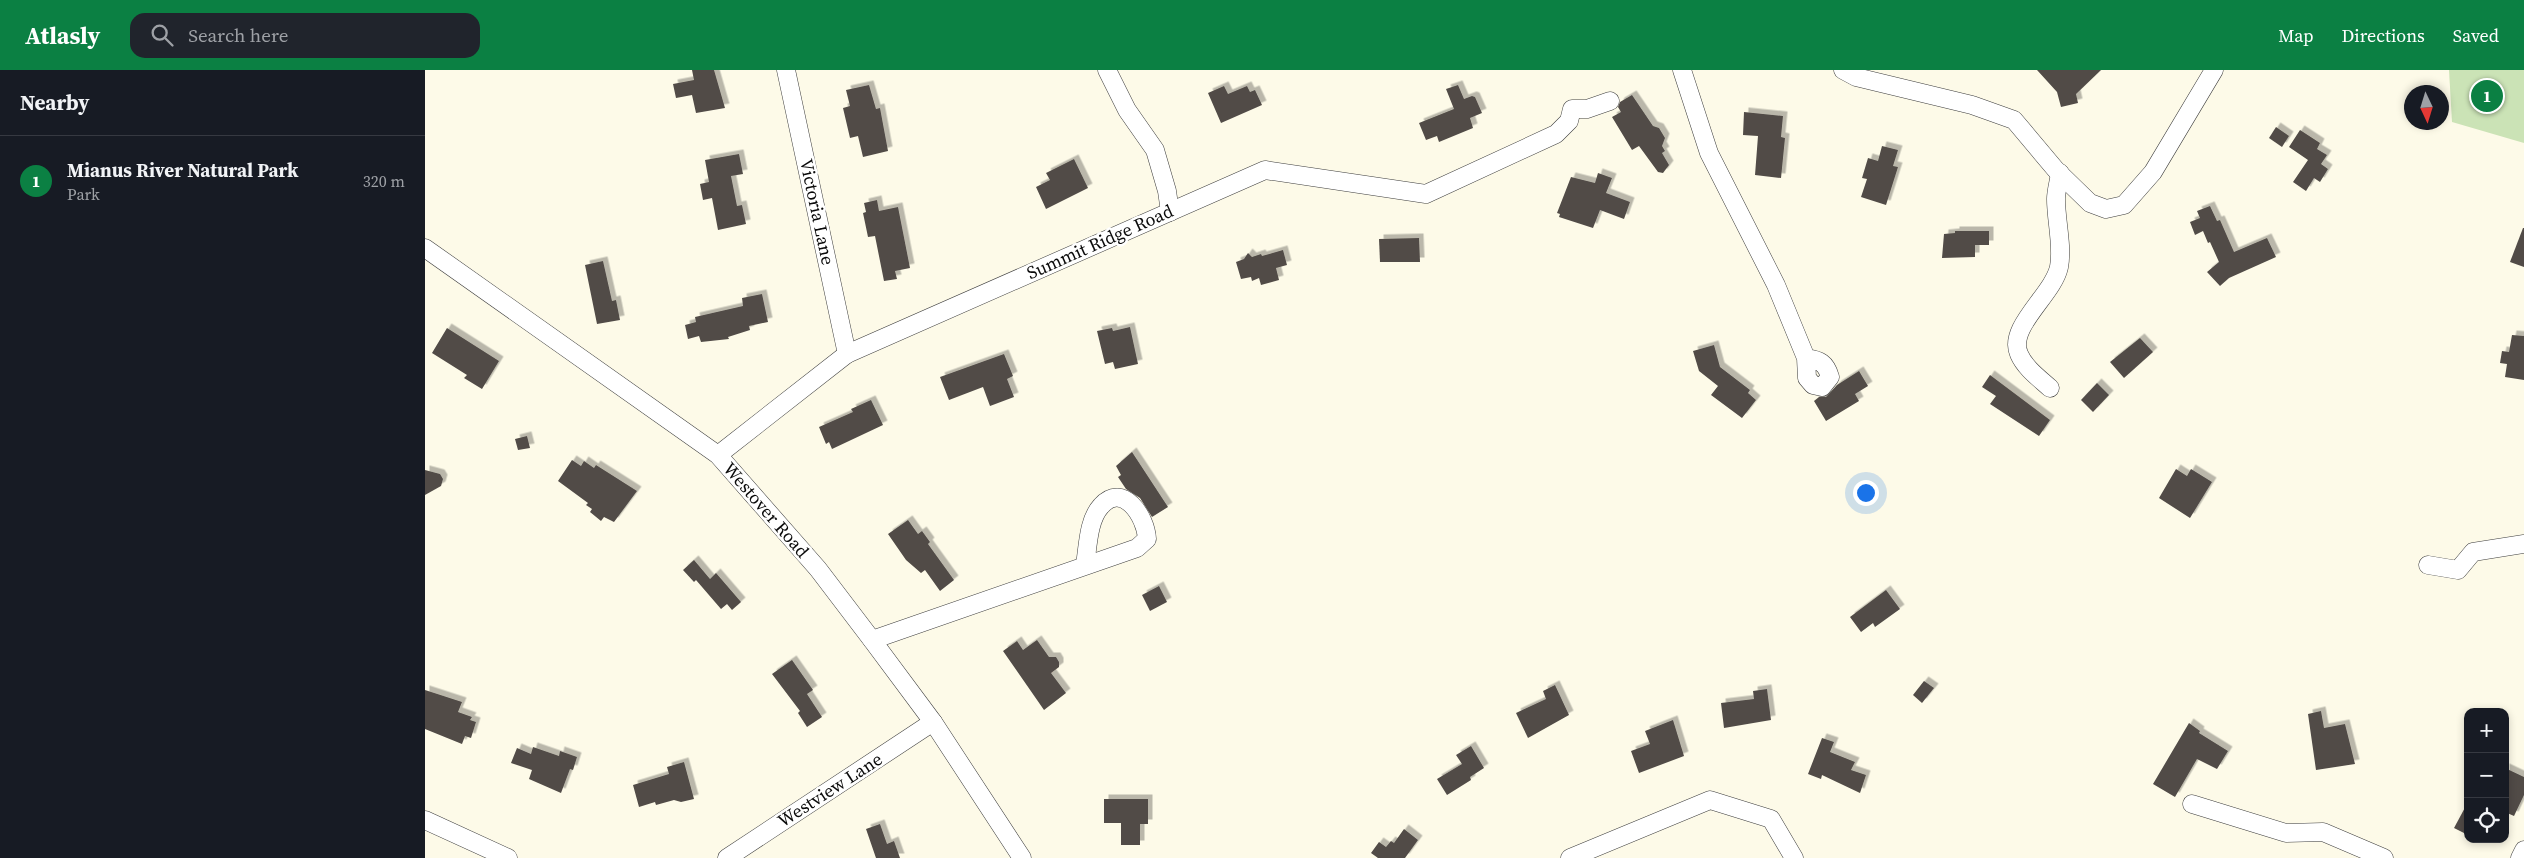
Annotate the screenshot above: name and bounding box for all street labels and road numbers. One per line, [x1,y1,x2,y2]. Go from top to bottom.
street label: Victoria Lane [794,157,841,267]
street label: Summit Ridge Road [1023,198,1177,285]
street label: Westover Road [718,456,815,563]
street label: Westview Lane [772,746,887,833]

